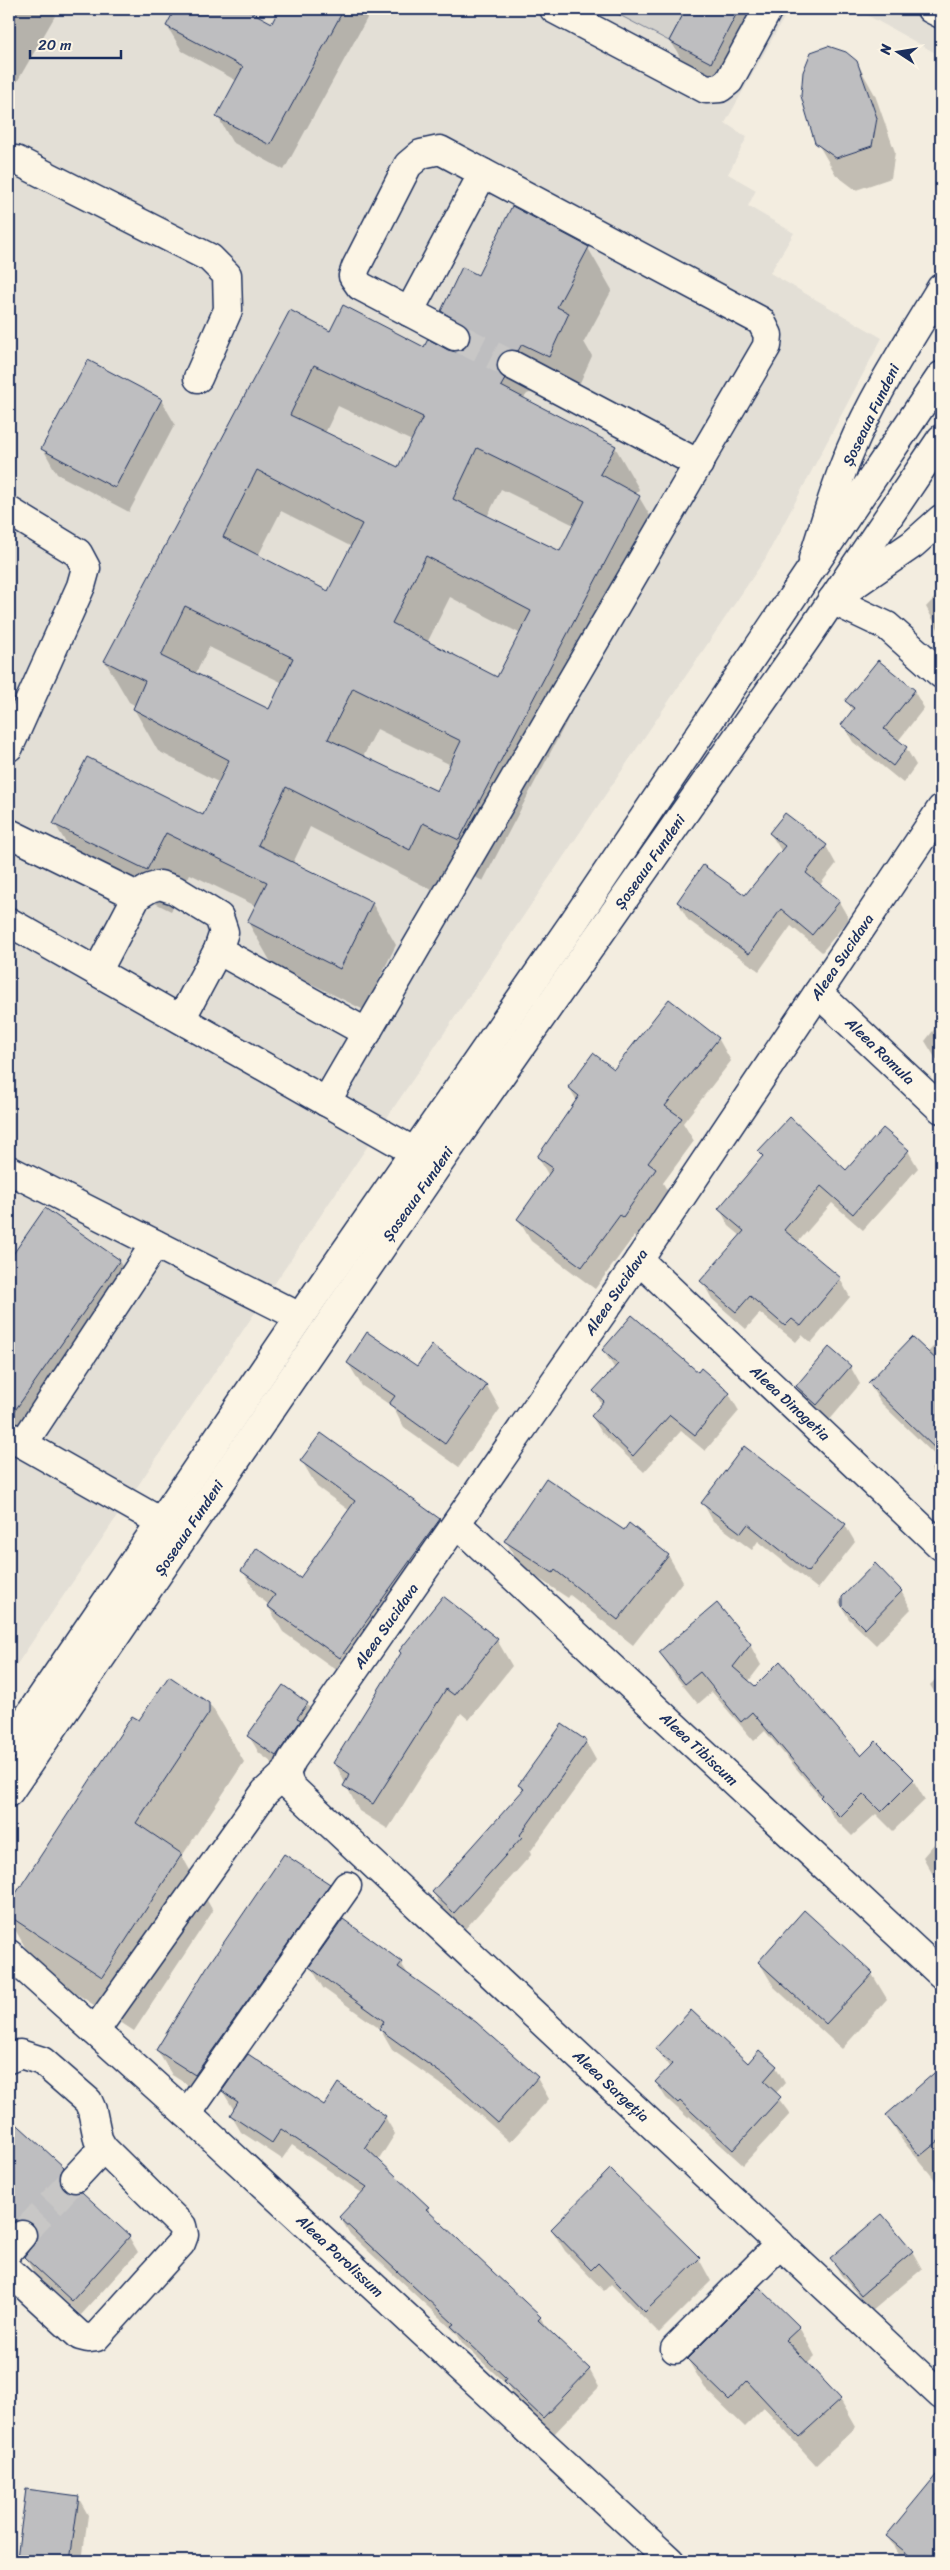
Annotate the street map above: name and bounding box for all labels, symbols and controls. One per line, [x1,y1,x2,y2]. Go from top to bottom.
scale bar [30,28,121,60]
north arrow [872,28,922,78]
text: 20 m [38,32,72,58]
text: N [872,42,899,58]
street label: Șoseaua Fundeni [835,359,907,471]
street label: Șoseaua Fundeni [608,808,693,915]
street label: Aleea Sucidava [803,908,881,1007]
street label: Aleea Romula [838,1010,921,1092]
street label: Șoseaua Fundeni [376,1140,461,1247]
street label: Aleea Sucidava [577,1243,655,1342]
street label: Aleea Dinogetia [743,1358,837,1448]
street label: Șoseaua Fundeni [147,1474,231,1581]
street label: Aleea Sucidava [346,1577,426,1675]
street label: Aleea Tibiscum [653,1705,745,1793]
street label: Aleea Sargeția [566,2043,656,2129]
street label: Aleea Porolissum [289,2207,390,2304]

